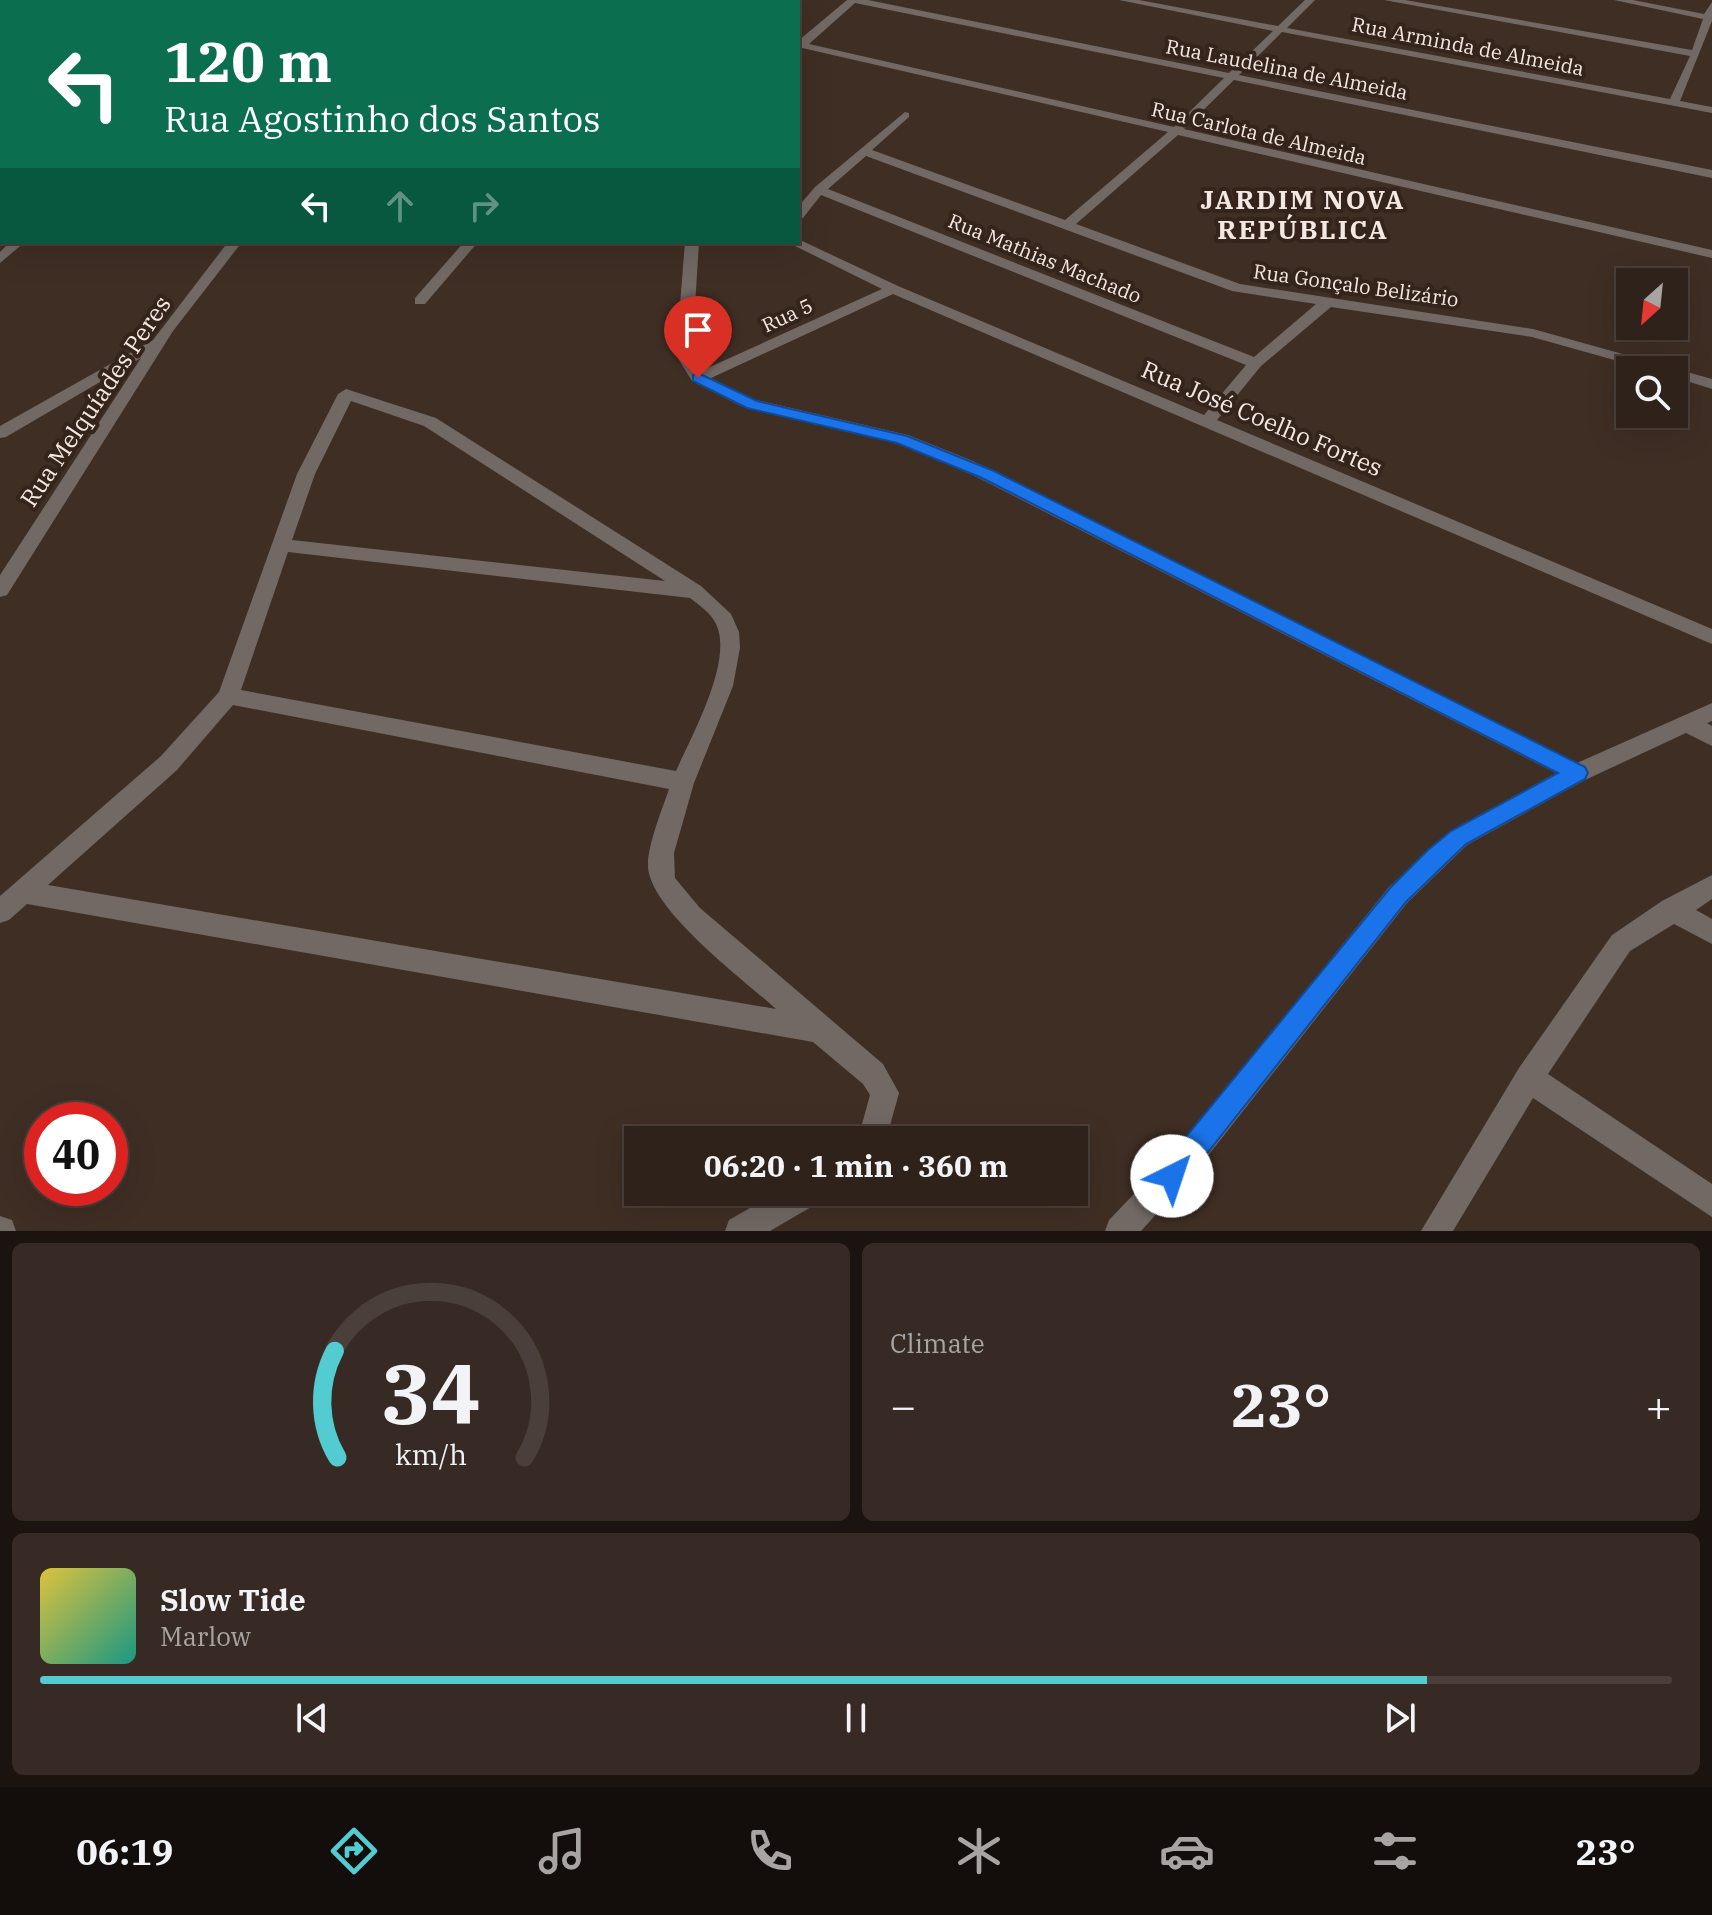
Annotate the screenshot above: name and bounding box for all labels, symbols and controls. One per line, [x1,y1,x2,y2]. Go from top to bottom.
street label: Rua Arminda de Almeida [1350,10,1586,82]
text: 120 m [164,25,332,97]
icon: left [32,32,136,136]
street label: Rua Laudelina de Almeida [1164,32,1410,106]
text: Rua Agostinho dos Santos [164,95,601,142]
street label: Rua Carlota de Almeida [1149,95,1369,171]
district label: JARDIM NOVA REPÚBLICA [1200,182,1406,246]
icon: left [294,184,338,228]
icon: ahead [378,184,422,228]
icon: right [462,184,506,228]
street label: Rua Mathias Machado [944,207,1146,309]
street label: Rua Gonçalo Belizário [1252,257,1460,313]
north arrow [1616,268,1688,340]
map controls [1616,268,1688,428]
street label: Rua Melquíades Peres [12,289,178,513]
street label: Rua 5 [757,292,817,338]
pin [664,296,732,378]
icon: arrive [676,308,720,352]
street label: Rua José Coelho Fortes [1137,353,1387,483]
button: search [1616,356,1688,428]
speed limit sign: 40 [24,1102,128,1206]
position arrow [1130,1134,1214,1218]
text: 06:20 · 1 min · 360 m [704,1146,1008,1185]
text: Climate [890,1326,985,1360]
text: 34 [381,1339,481,1447]
text: 23° [1231,1365,1331,1444]
text: − [890,1377,916,1434]
text: + [1646,1377,1672,1434]
text: km/h [395,1436,467,1473]
text: Slow Tide [160,1580,306,1619]
text: Marlow [160,1619,251,1653]
icon: previous [290,1696,334,1740]
icon: pause [834,1696,878,1740]
icon: next [1378,1696,1422,1740]
icon: directions [326,1823,382,1879]
icon: music [534,1823,590,1879]
icon: phone [742,1823,798,1879]
icon: climate [951,1823,1007,1879]
icon: car [1159,1823,1215,1879]
icon: filters [1367,1823,1423,1879]
text: 06:19 [76,1828,173,1875]
text: 23° [1576,1828,1636,1875]

